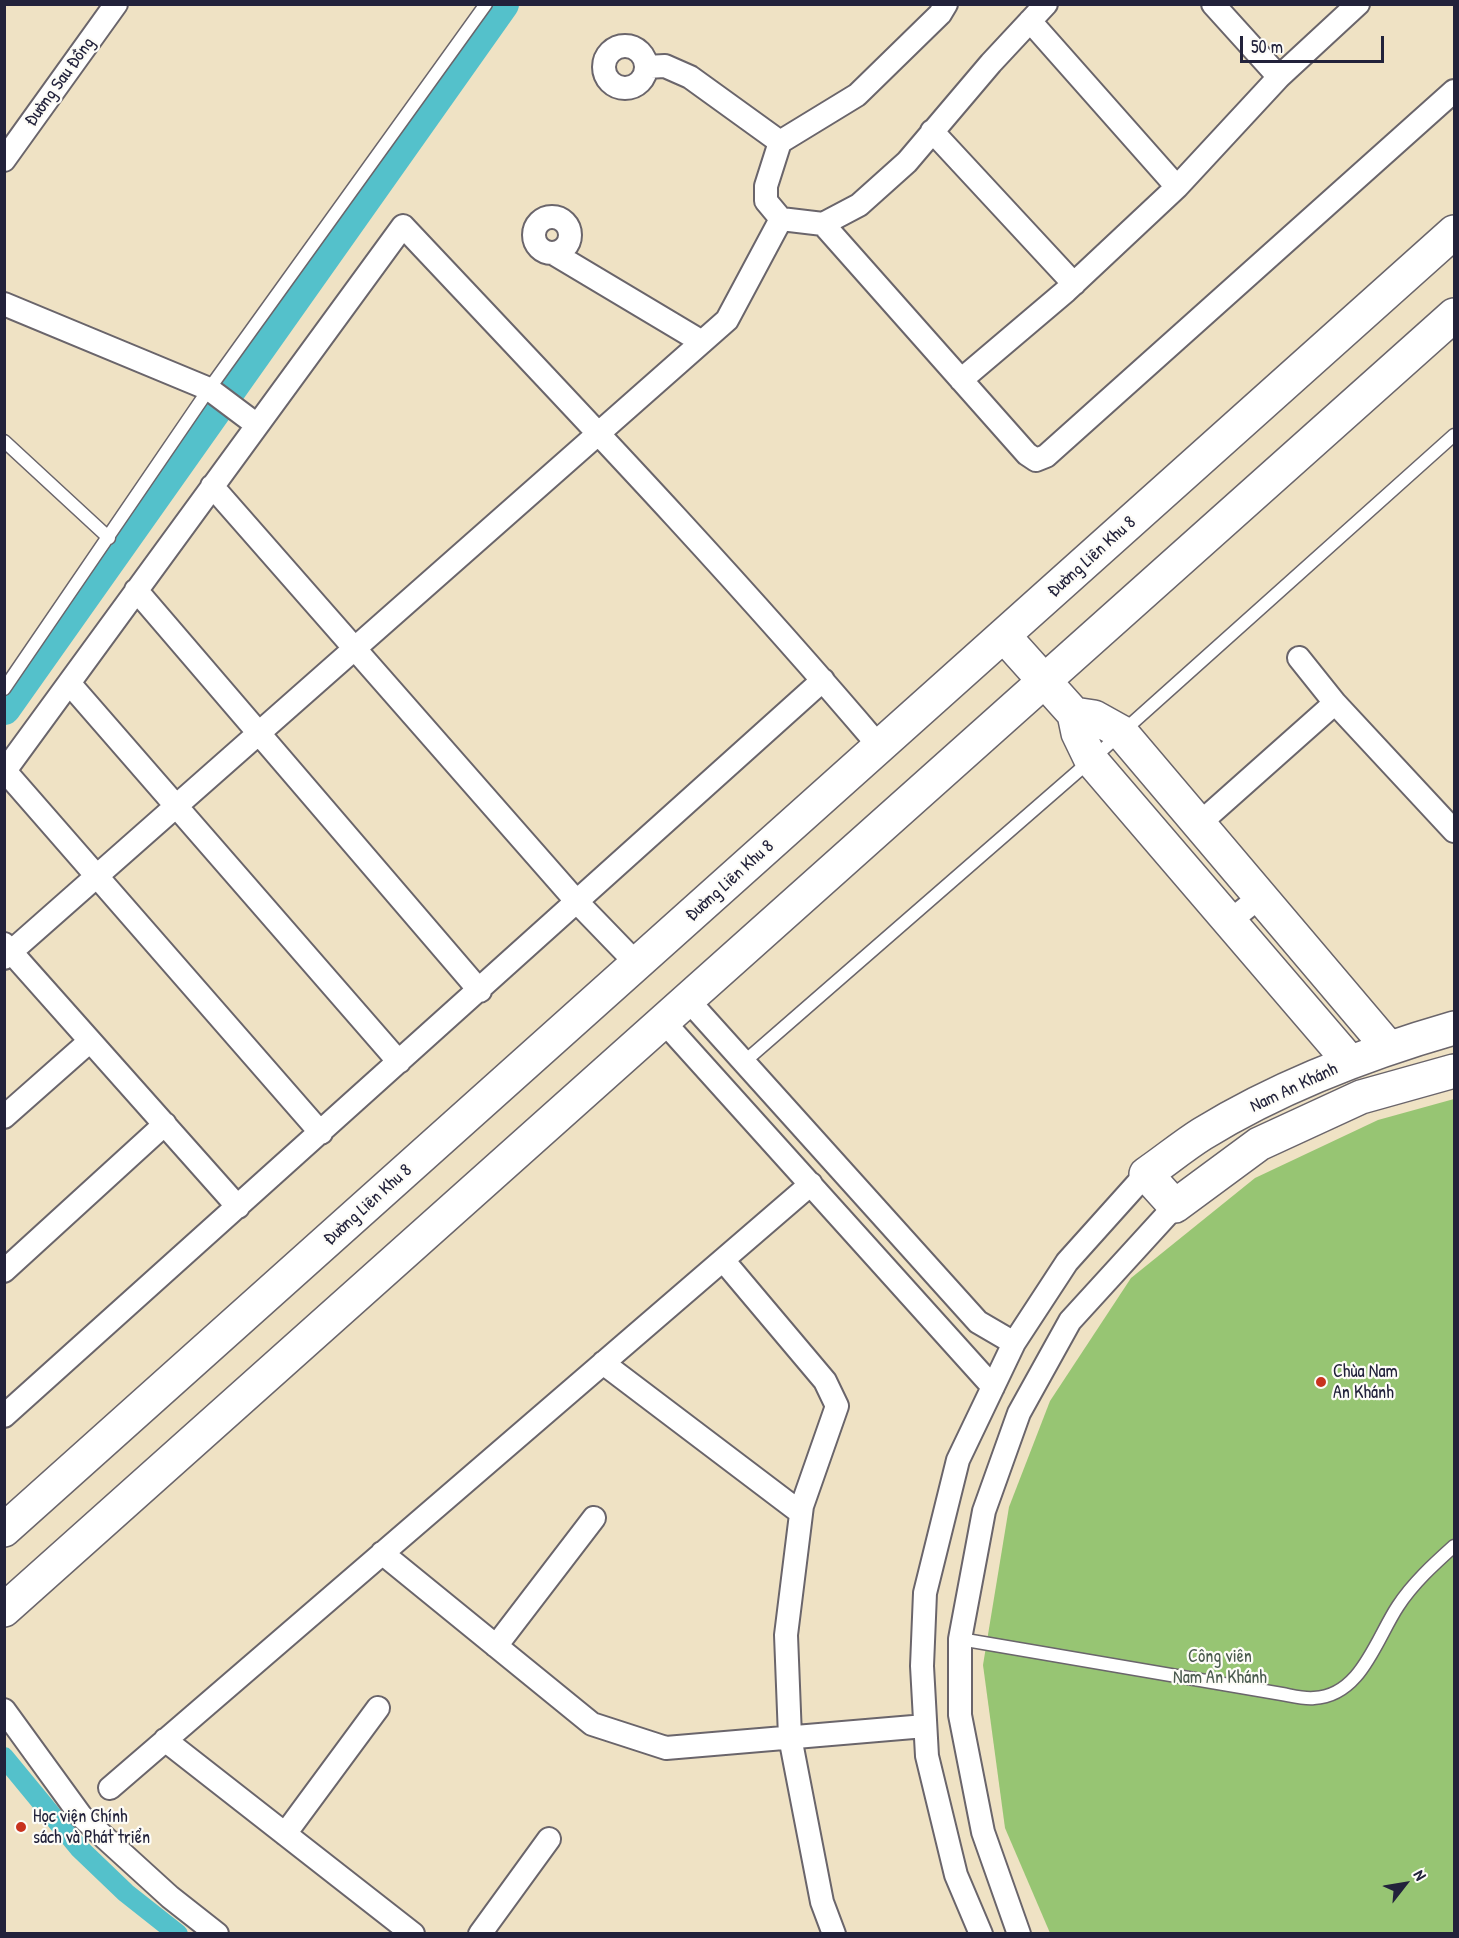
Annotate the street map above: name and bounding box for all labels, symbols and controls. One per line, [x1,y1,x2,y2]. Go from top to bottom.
scale bar [1243,24,1387,62]
street label: Đường Sau Đồng [21,33,99,131]
text: 50 m [1251,34,1283,59]
street label: Đường Liên Khu 8 [1044,512,1140,602]
street label: Đường Liên Khu 8 [682,836,778,926]
street label: Nam An Khánh [1247,1058,1341,1118]
street label: Đường Liên Khu 8 [320,1160,416,1250]
place label: Chùa Nam An Khánh [1333,1361,1398,1404]
marker: Chùa Nam An Khánh [1314,1375,1328,1389]
park label: Công viên Nam An Khánh [1173,1646,1267,1688]
place label: Học viện Chính sách và Phát triển [33,1806,150,1848]
marker: Học viện Chính sách và Phát triển [14,1820,28,1834]
north arrow [1375,1854,1435,1914]
text: N [1409,1865,1432,1884]

